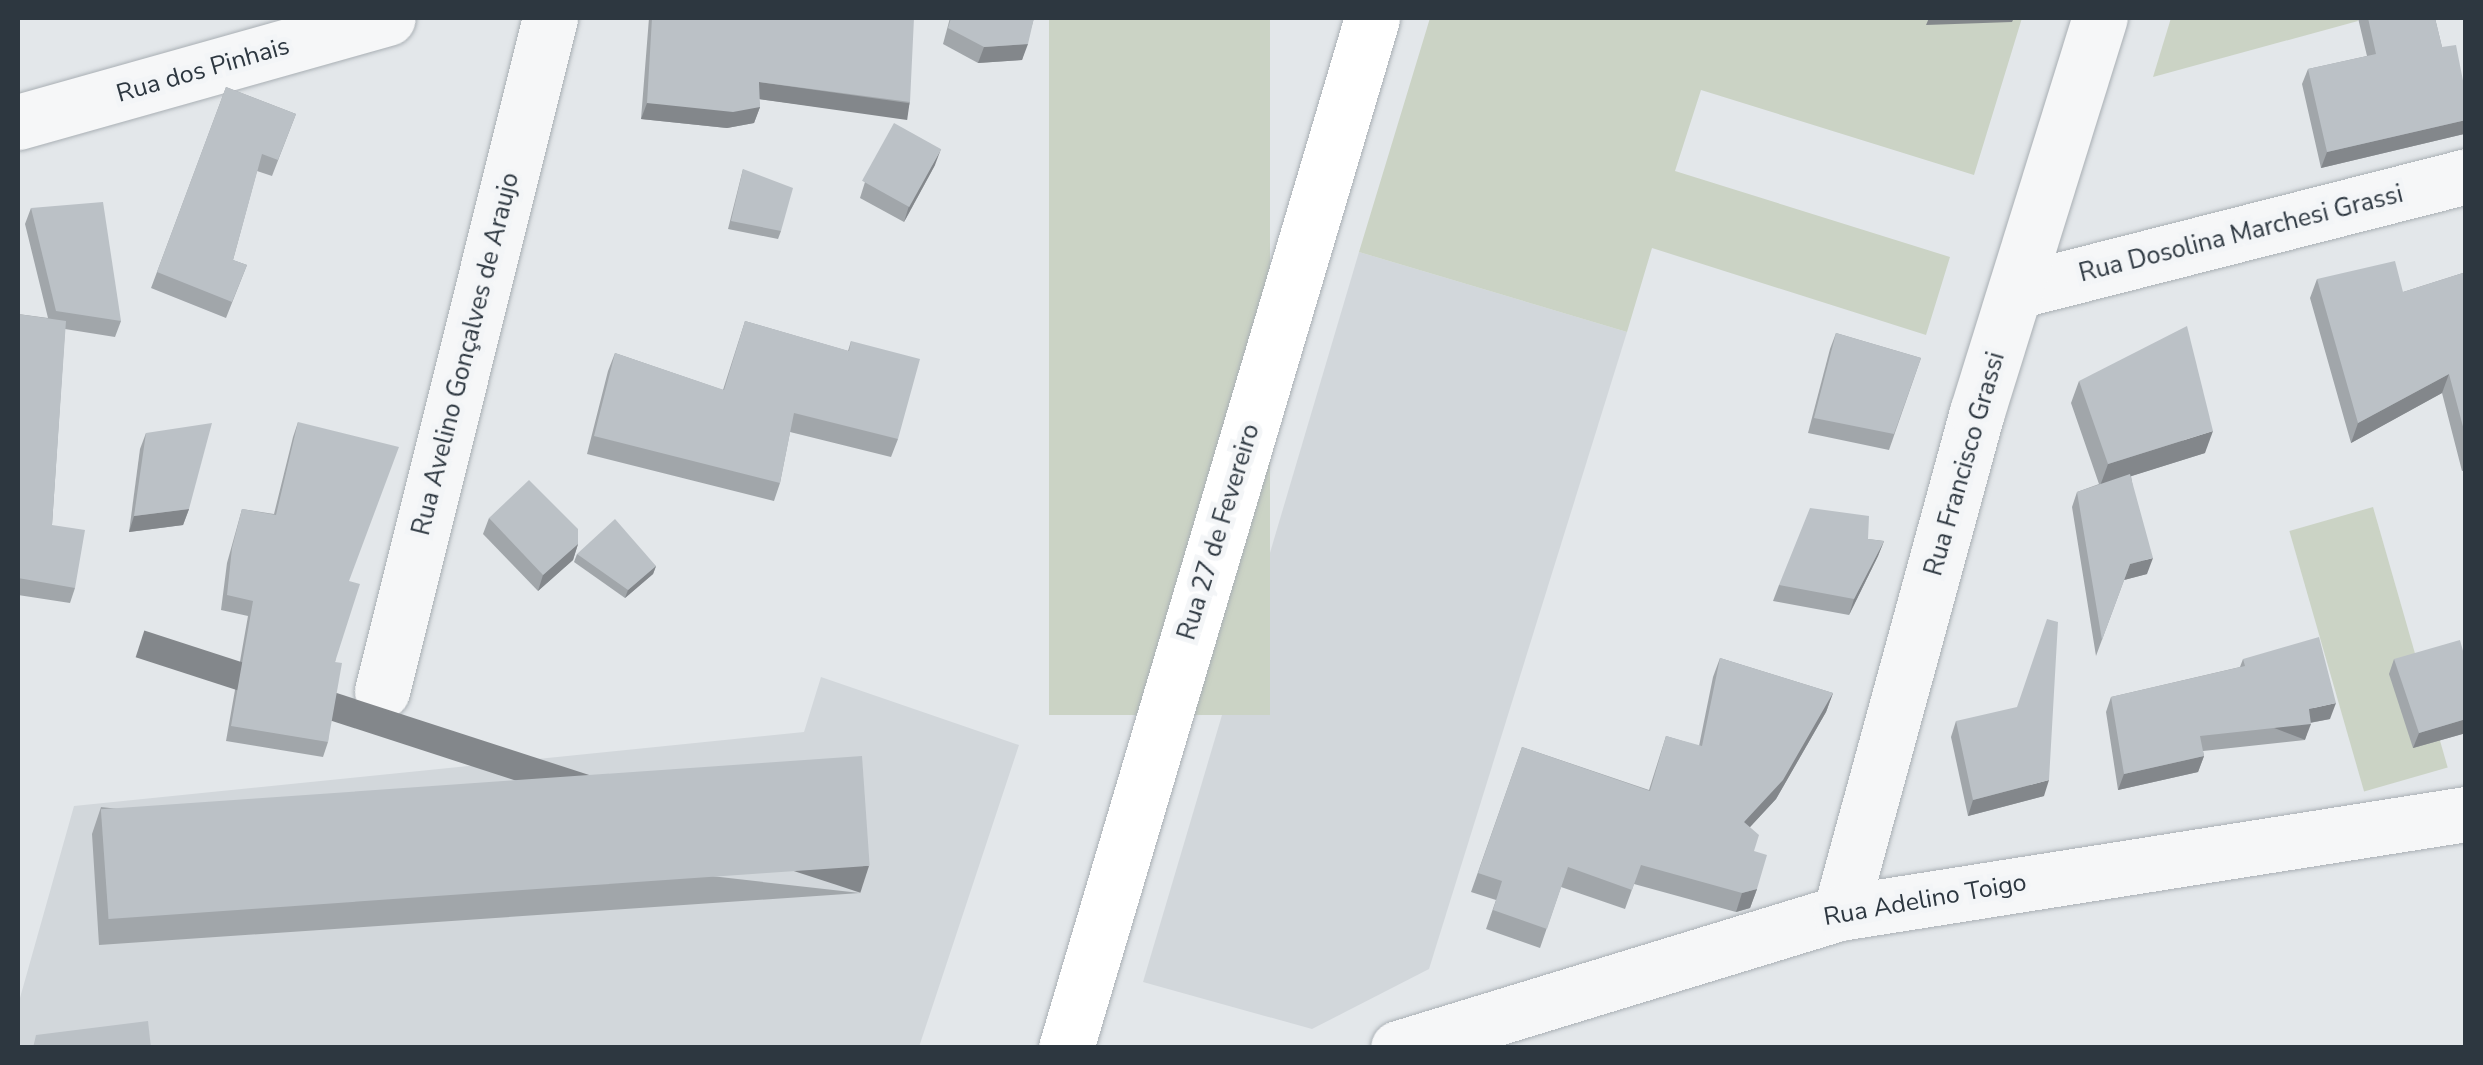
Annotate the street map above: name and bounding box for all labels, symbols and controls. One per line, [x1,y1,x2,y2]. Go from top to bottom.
street label: Rua dos Pinhais [113,31,293,109]
street label: Rua Avelino Gonçalves de Araujo [406,170,526,538]
street label: Rua Dosolina Marchesi Grassi [2076,179,2406,289]
street label: Rua Francisco Grassi [1919,349,2011,579]
street label: Rua 27 de Fevereiro [1172,420,1266,644]
street label: Rua Adelino Toigo [1821,867,2029,933]

